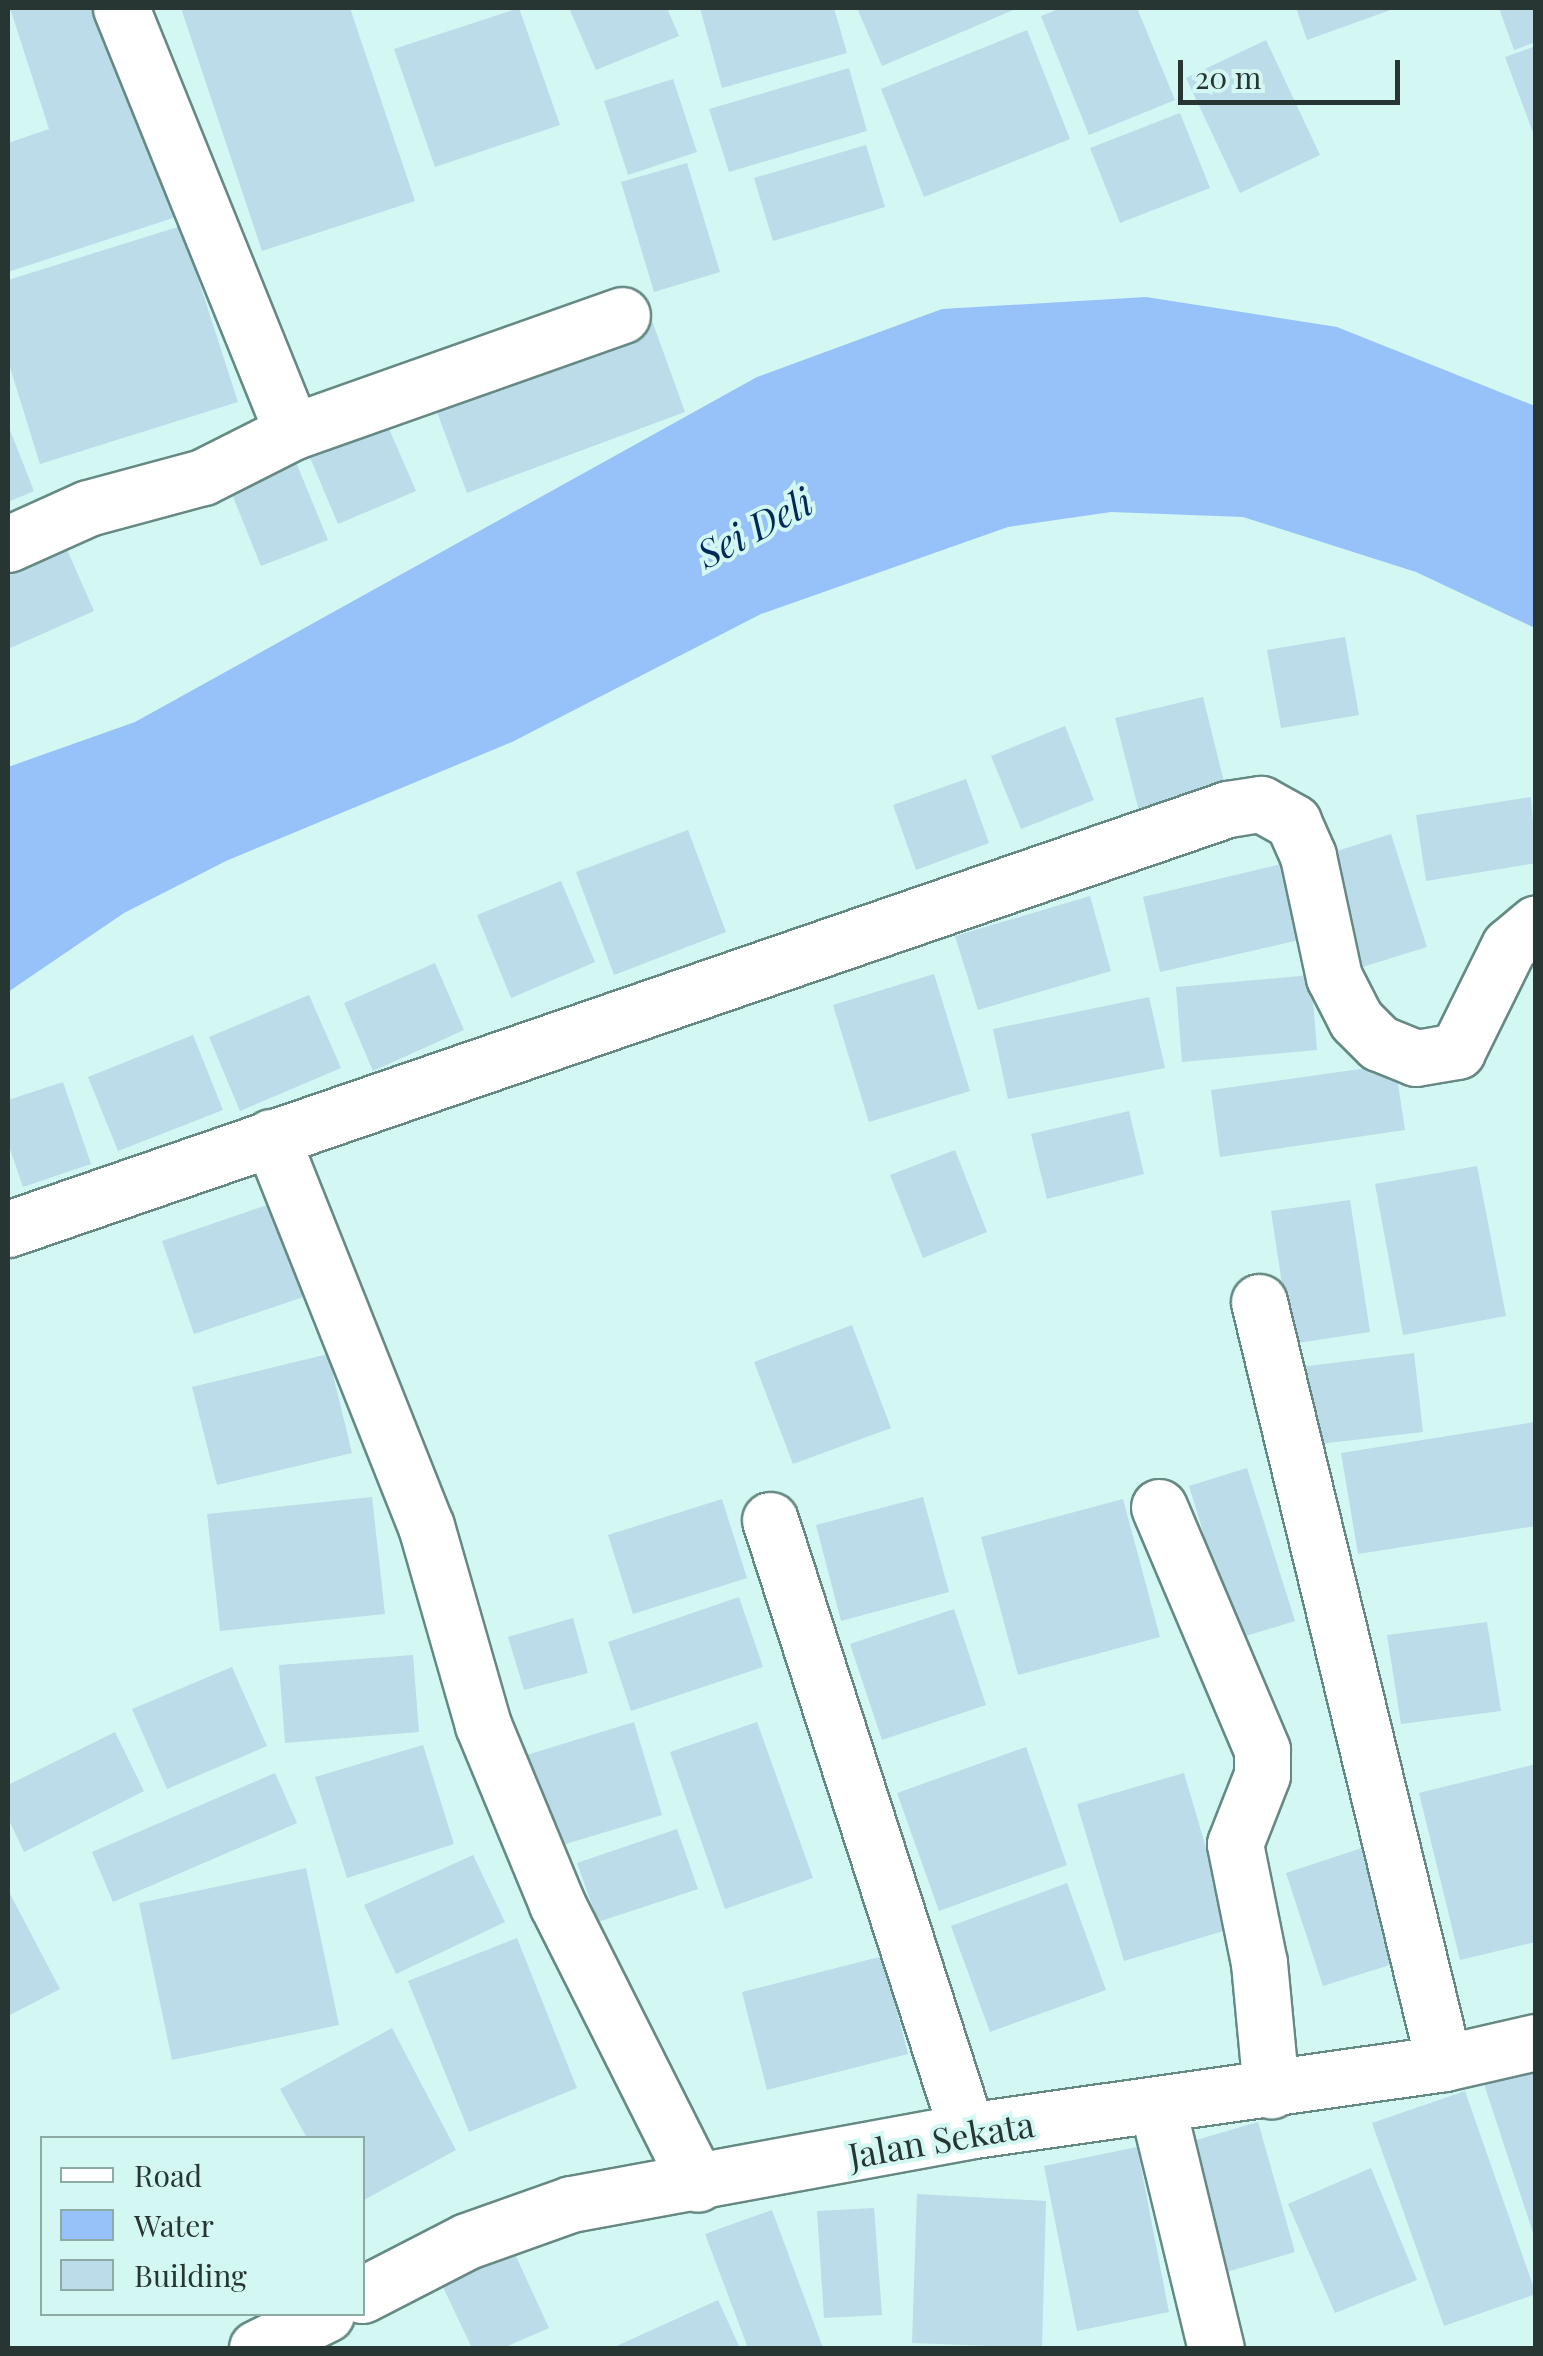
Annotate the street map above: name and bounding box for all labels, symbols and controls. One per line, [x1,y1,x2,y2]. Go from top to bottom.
scale bar [1183,40,1406,102]
text: 20 m [1195,57,1261,97]
water label: Sei Deli [688,478,820,576]
street label: Jalan Sekata [845,2102,1037,2176]
legend [40,2136,365,2316]
text: Road [134,2155,202,2195]
text: Water [134,2205,214,2245]
text: Building [134,2255,247,2295]

